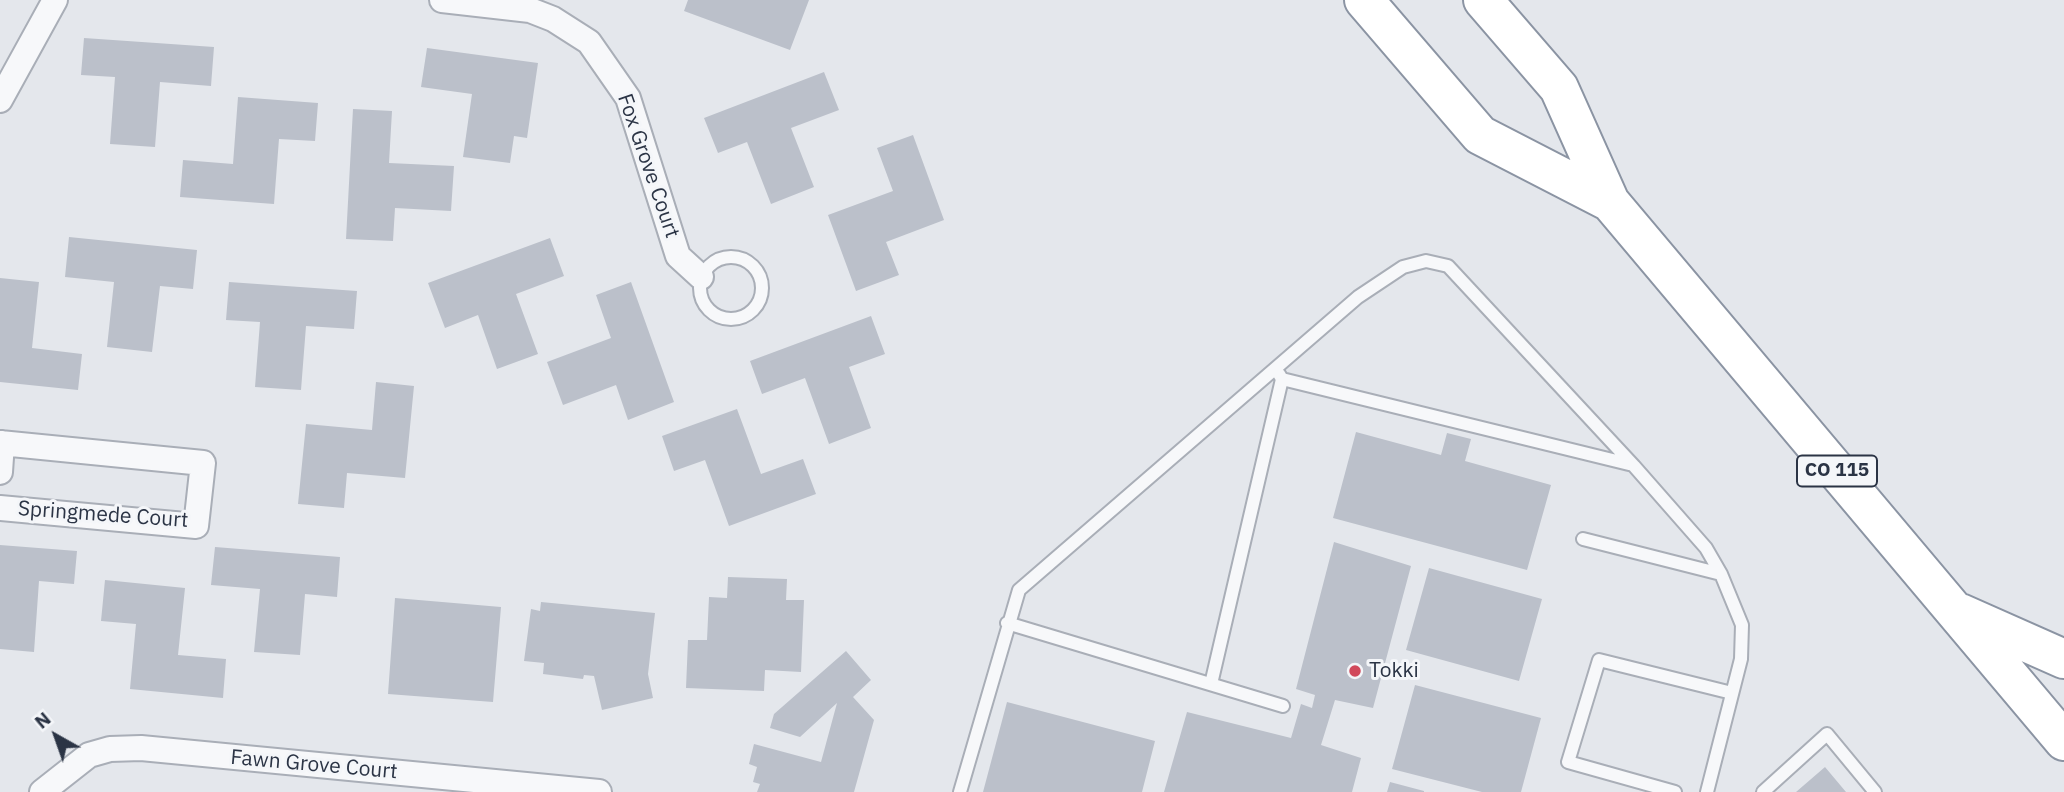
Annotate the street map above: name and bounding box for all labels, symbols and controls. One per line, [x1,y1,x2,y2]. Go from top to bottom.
street label: Fox Grove Court [612,91,684,241]
road number: CO 115 [1797,456,1877,486]
street label: Springmede Court [17,496,189,534]
place label: Tokki [1369,658,1419,684]
marker: Tokki [1347,663,1363,679]
north arrow [21,701,91,771]
text: N [30,706,55,734]
street label: Fawn Grove Court [230,745,398,785]

